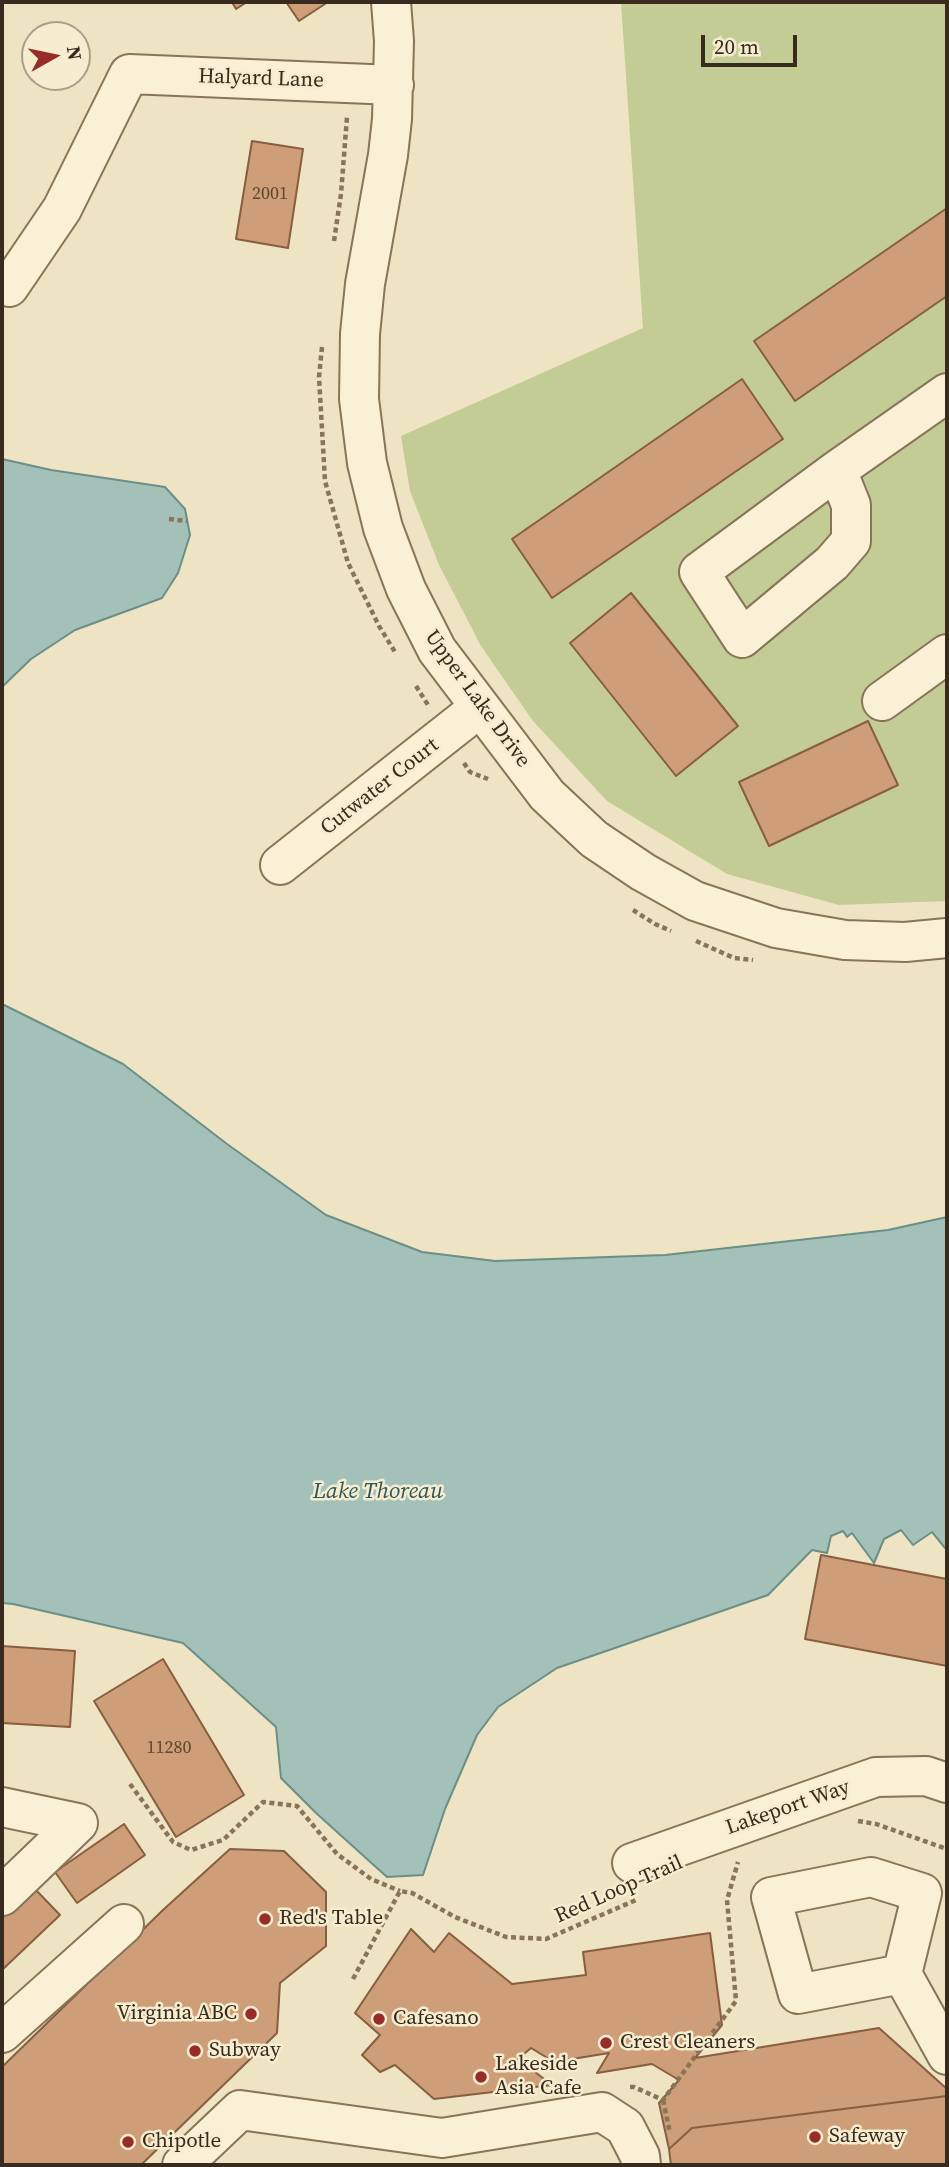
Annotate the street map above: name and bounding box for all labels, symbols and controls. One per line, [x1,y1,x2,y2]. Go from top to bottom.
north arrow [21,21,91,91]
scale bar [704,21,800,65]
text: 20 m [714,32,759,61]
text: N [61,44,89,62]
street label: Halyard Lane [198,64,324,94]
house number: 2001 [252,183,288,205]
street label: Upper Lake Drive [419,625,535,773]
street label: Cutwater Court [316,733,444,841]
water label: Lake Thoreau [313,1478,443,1506]
house number: 11280 [147,1737,191,1759]
street label: Lakeport Way [723,1775,853,1841]
street label: Red Loop Trail [551,1851,687,1929]
place label: Red's Table [279,1906,383,1932]
marker: Red's Table [257,1911,273,1927]
place label: Virginia ABC [117,2001,237,2027]
marker: Virginia ABC [243,2006,259,2022]
place label: Cafesano [393,2006,479,2032]
marker: Cafesano [371,2011,387,2027]
place label: Crest Cleaners [620,2030,755,2056]
marker: Crest Cleaners [598,2035,614,2051]
place label: Subway [209,2038,281,2064]
marker: Subway [187,2043,203,2059]
place label: Lakeside Asia Cafe [495,2052,582,2102]
marker: Lakeside Asia Cafe [473,2069,489,2085]
place label: Safeway [829,2124,905,2150]
place label: Chipotle [142,2129,221,2155]
marker: Safeway [807,2129,823,2145]
marker: Chipotle [120,2134,136,2150]

